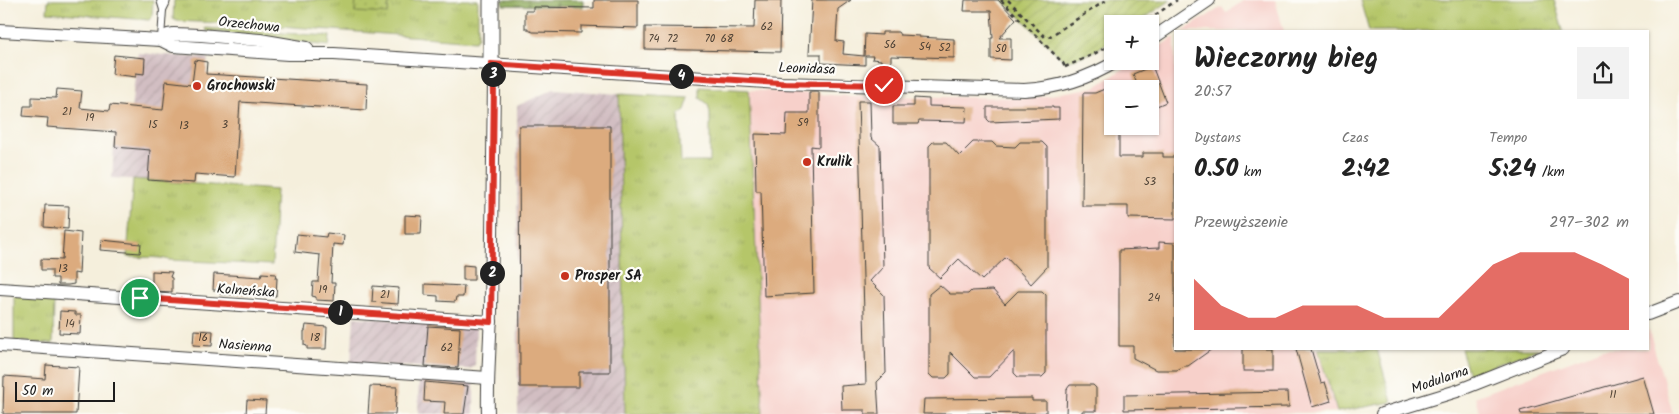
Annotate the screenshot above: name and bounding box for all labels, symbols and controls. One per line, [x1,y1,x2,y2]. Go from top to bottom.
street label: Orzechowa [217,11,281,39]
map controls [1104,15,1159,135]
button: + [1104,15,1159,70]
house number: 62 [761,18,773,36]
house number: 74 [648,30,660,48]
house number: 72 [667,30,679,48]
house number: 70 [705,30,716,48]
house number: 68 [721,30,734,48]
house number: 56 [884,36,896,54]
text: Wieczorny bieg [1194,37,1378,82]
house number: 54 [919,38,931,56]
house number: 52 [939,39,951,57]
house number: 50 [995,40,1007,58]
button: share [1577,47,1629,99]
street label: Leonidasa [778,57,836,81]
pin: 3 [480,62,506,86]
text: 3 [490,63,497,85]
pin: 4 [668,64,694,88]
pin [863,64,905,106]
text: 4 [678,65,685,87]
icon: check [870,71,898,99]
place label: Grochowski [207,75,275,97]
text: 20:57 [1194,79,1231,104]
marker: Grochowski [191,80,203,92]
button: − [1104,80,1159,135]
house number: 21 [62,103,72,121]
house number: 19 [86,109,95,127]
house number: 59 [797,114,809,132]
house number: 15 [148,116,159,134]
house number: 3 [222,116,228,134]
house number: 13 [179,117,189,135]
text: Dystans [1194,127,1241,149]
text: Czas [1342,127,1369,149]
text: Tempo [1489,127,1527,149]
text: 0.50 [1194,149,1238,189]
text: 2:42 [1342,149,1391,189]
text: 5:24 [1489,149,1536,189]
place label: Krulik [817,151,853,173]
marker: Krulik [801,156,813,168]
text: km [1238,161,1262,183]
text: /km [1536,161,1565,183]
house number: 53 [1144,173,1156,191]
text: Przewyższenie [1194,210,1288,235]
text: 297–302 m [1549,210,1629,235]
house number: 13 [58,260,68,278]
pin: 2 [480,260,504,286]
text: 2 [488,262,497,284]
place label: Prosper SA [575,265,642,287]
marker: Prosper SA [559,270,571,282]
pin [119,277,161,319]
street label: Kolneńska [216,278,276,304]
house number: 19 [319,281,328,299]
icon: arrive [126,284,154,312]
house number: 21 [380,286,390,304]
house number: 24 [1148,289,1160,307]
pin: 1 [328,300,352,324]
text: 1 [338,301,343,323]
house number: 14 [65,315,75,333]
house number: 16 [198,329,208,347]
house number: 18 [310,329,320,347]
street label: Nasienna [218,333,272,359]
house number: 62 [441,339,453,357]
street label: Modularna [1408,360,1472,400]
scale bar [15,379,115,402]
text: 50 m [22,380,53,402]
house number: 11 [1610,386,1616,404]

